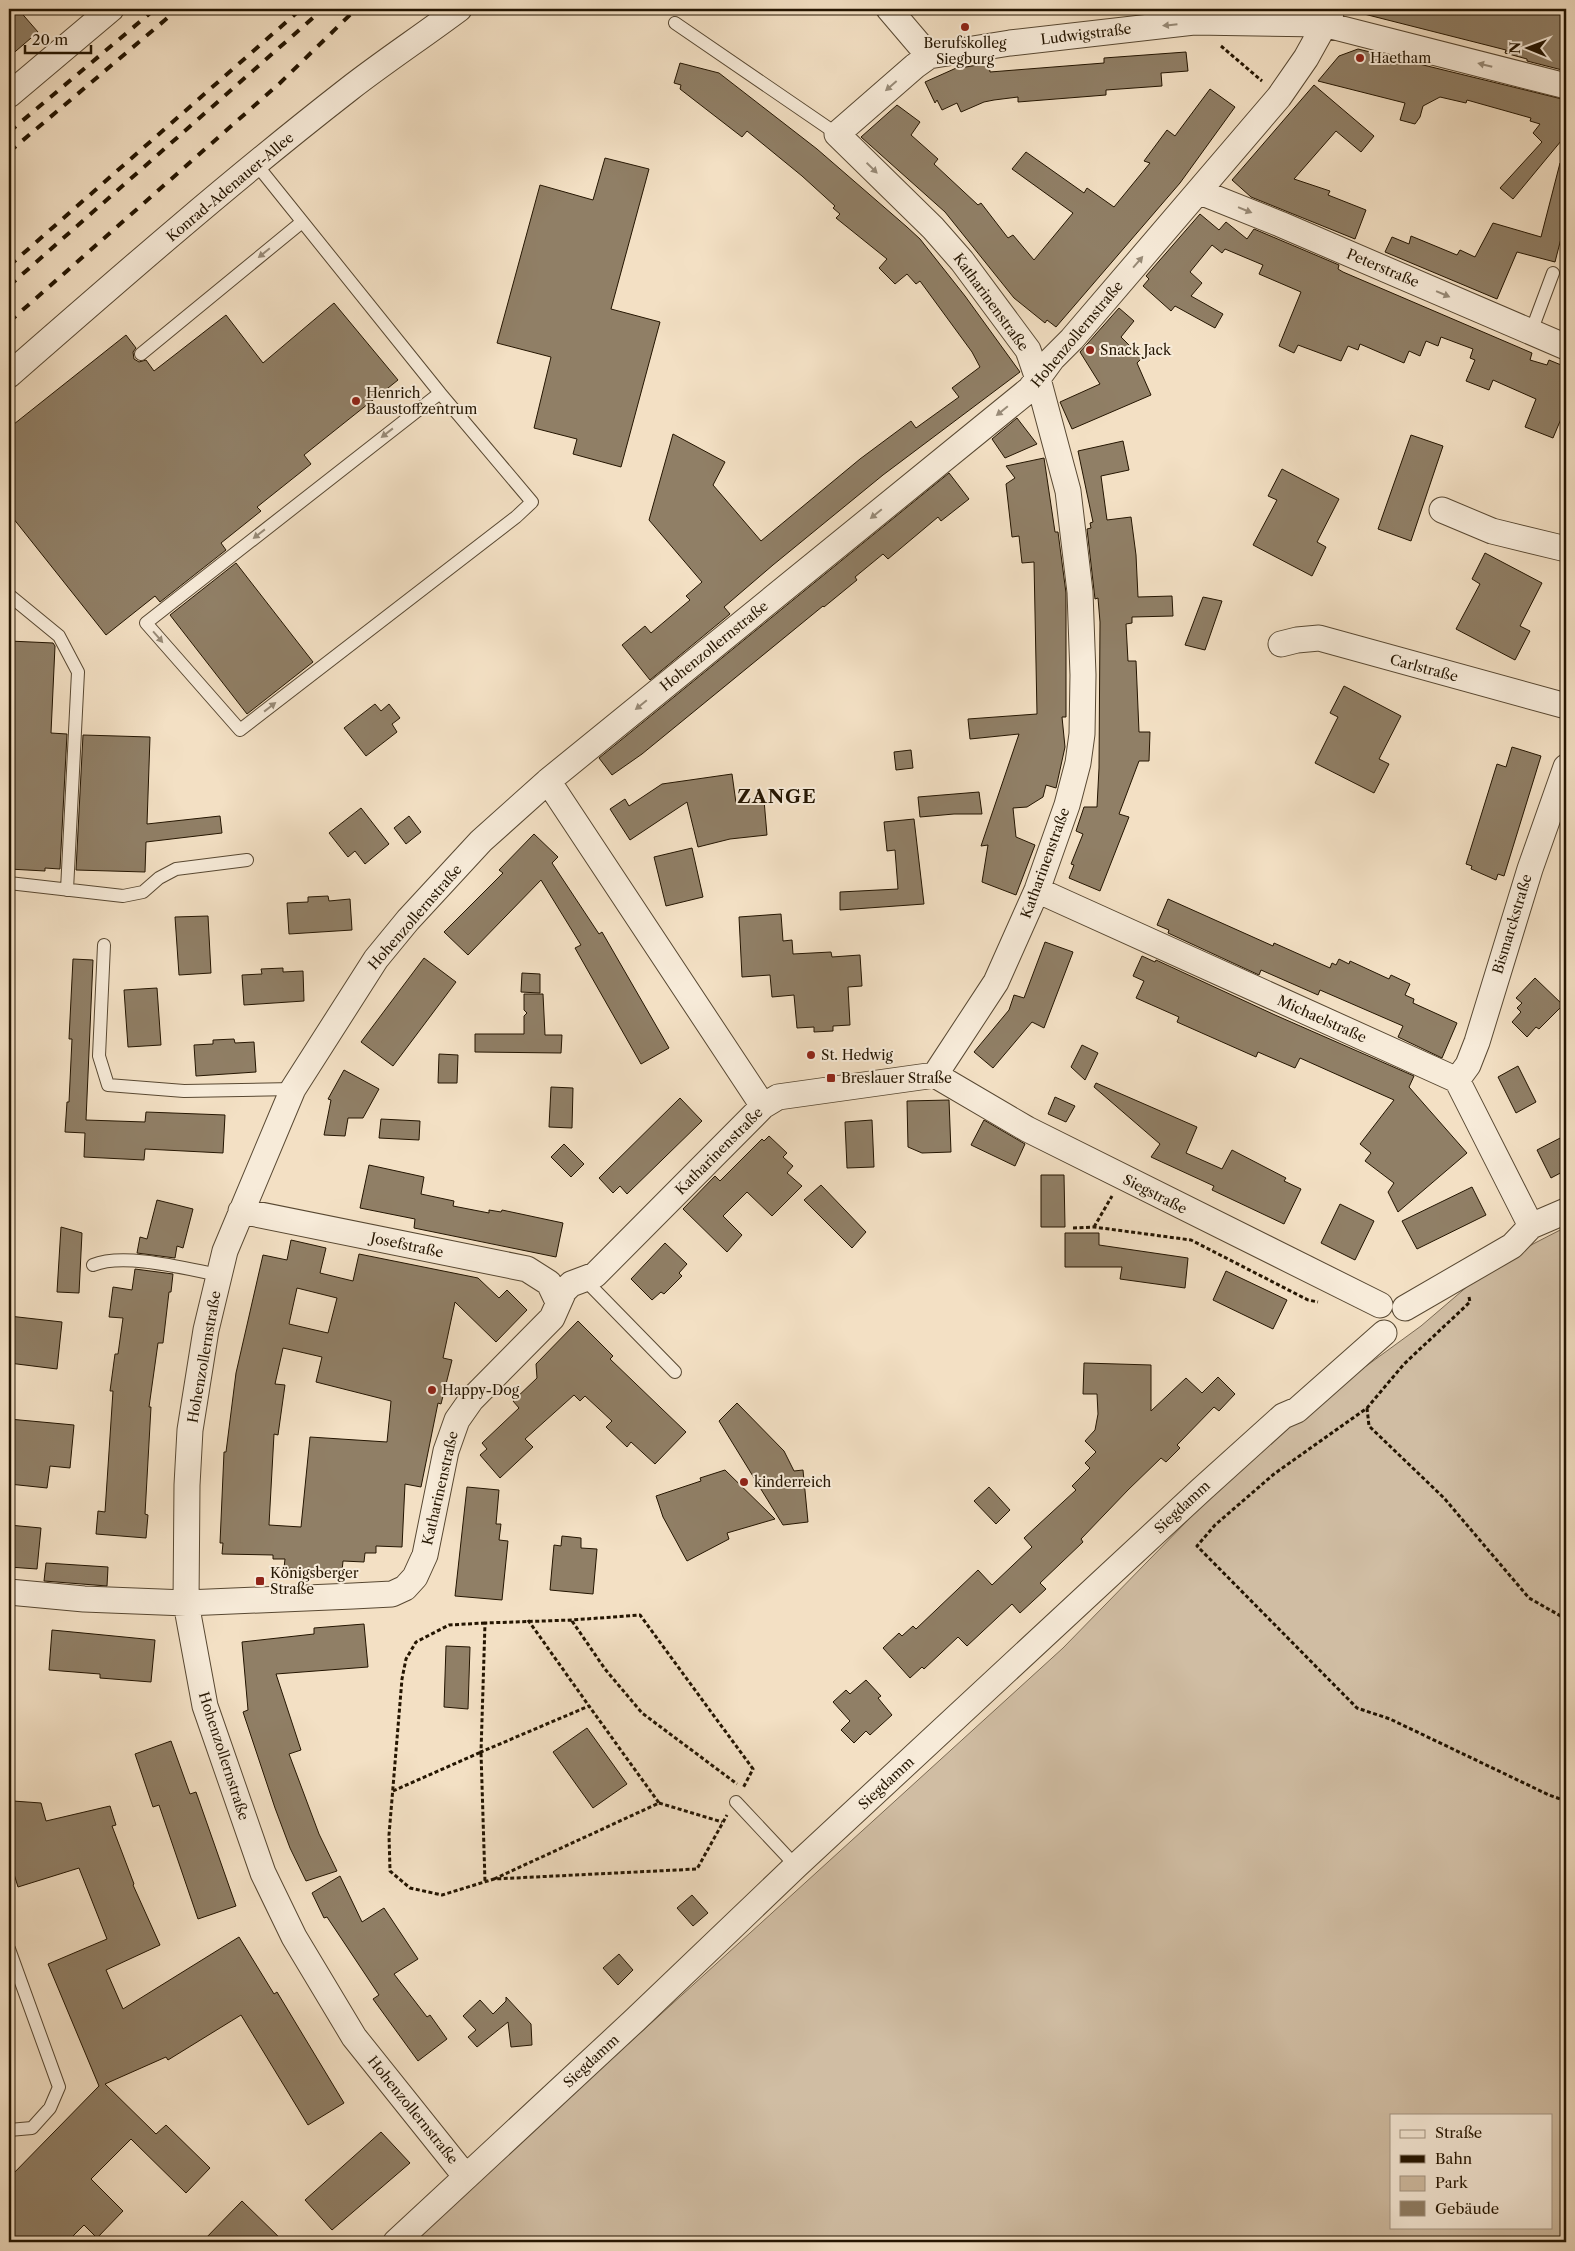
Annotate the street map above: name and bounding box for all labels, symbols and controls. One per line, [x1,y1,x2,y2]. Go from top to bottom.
street label: Ludwigstraße [1040,19,1132,48]
marker: Berufskolleg Siegburg [959,21,971,33]
one-way arrow [1162,21,1178,29]
scale bar [25,22,91,54]
north arrow [1502,22,1552,72]
text: 20 m [32,30,68,49]
place label: Berufskolleg Siegburg [924,34,1007,68]
text: N [1506,42,1524,54]
place label: Haetham [1370,49,1431,67]
marker: Haetham [1354,52,1366,64]
one-way arrow [1478,61,1493,69]
one-way arrow [885,81,898,92]
street label: Konrad-Adenauer-Allee [163,128,297,246]
one-way arrow [866,162,878,174]
one-way arrow [1238,206,1252,214]
street label: Peterstraße [1344,245,1422,291]
one-way arrow [258,247,271,258]
street label: Katharinenstraße [949,250,1033,355]
one-way arrow [1132,256,1143,268]
street label: Hohenzollernstraße [1027,277,1127,391]
one-way arrow [1436,290,1450,298]
place label: Snack Jack [1100,341,1172,359]
marker: Snack Jack [1084,344,1096,356]
place label: Henrich Baustoffzentrum [366,384,477,418]
marker: Henrich Baustoffzentrum [350,395,362,407]
one-way arrow [996,405,1009,416]
one-way arrow [381,428,394,439]
one-way arrow [870,508,883,519]
one-way arrow [253,528,266,539]
street label: Hohenzollernstraße [656,597,772,695]
one-way arrow [152,631,163,643]
street label: Carlstraße [1388,650,1460,686]
one-way arrow [635,699,648,710]
one-way arrow [263,702,277,712]
district label: ZANGE [737,785,817,808]
street label: Katharinenstraße [1017,805,1073,921]
street label: Hohenzollernstraße [364,860,466,973]
street label: Bismarckstraße [1488,872,1536,976]
street label: Michaelstraße [1275,991,1369,1047]
place label: St. Hedwig [821,1046,893,1064]
marker: St. Hedwig [805,1049,817,1061]
place label: Breslauer Straße [841,1069,952,1087]
marker: Breslauer Straße [825,1072,837,1084]
street label: Katharinenstraße [671,1103,767,1199]
street label: Siegstraße [1120,1170,1190,1218]
street label: Josefstraße [367,1228,445,1262]
street label: Hohenzollernstraße [184,1289,225,1425]
place label: Happy-Dog [442,1381,520,1399]
marker: Happy-Dog [426,1384,438,1396]
street label: Katharinenstraße [418,1429,462,1547]
place label: kinderreich [754,1473,832,1491]
marker: kinderreich [738,1476,750,1488]
street label: Siegdamm [1150,1477,1214,1537]
place label: Königsberger Straße [270,1564,359,1598]
marker: Königsberger Straße [254,1575,266,1587]
street label: Hohenzollernstraße [195,1690,253,1823]
street label: Siegdamm [854,1753,918,1813]
street label: Siegdamm [559,2031,623,2091]
street label: Hohenzollernstraße [364,2052,462,2168]
legend [1390,2114,1552,2228]
text: Straße [1435,2123,1482,2142]
text: Bahn [1435,2149,1473,2168]
text: Park [1435,2173,1469,2192]
text: Gebäude [1435,2199,1499,2218]

